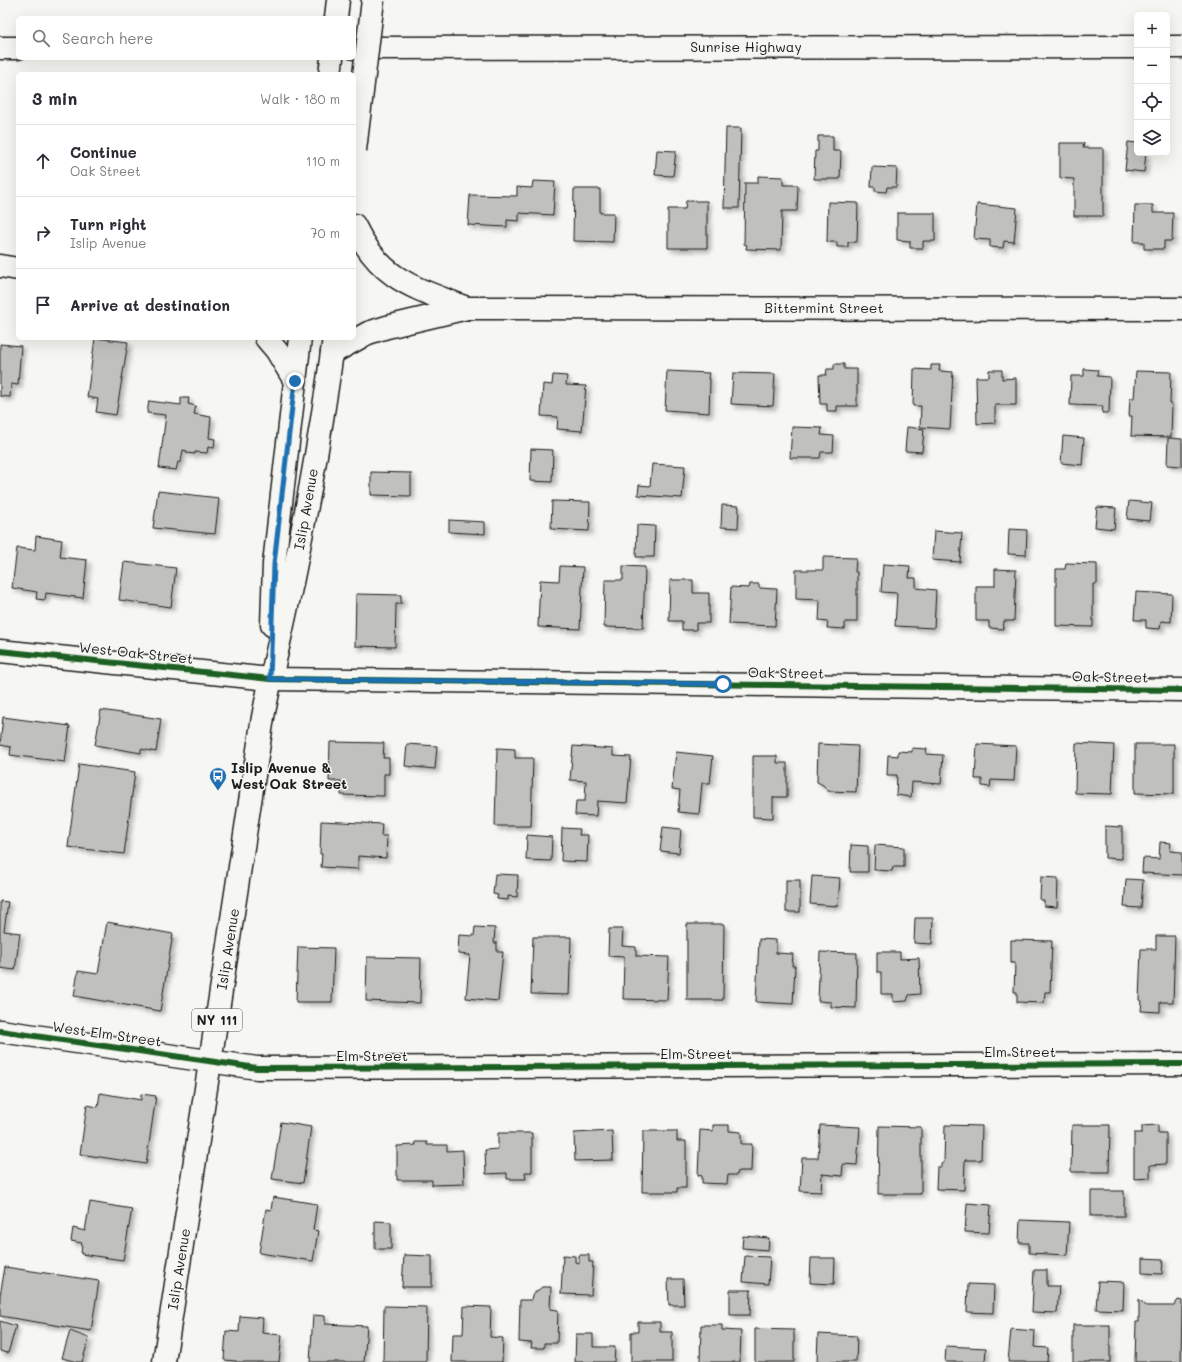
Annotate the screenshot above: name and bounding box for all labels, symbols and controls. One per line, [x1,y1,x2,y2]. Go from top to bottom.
map controls [1134,12,1170,156]
button: + [1134,12,1170,48]
search box [16,16,356,60]
icon: search [30,27,52,49]
text: Search here [62,28,153,48]
street label: Sunrise Highway [690,37,802,56]
button: − [1134,48,1170,84]
button: locate [1134,84,1170,120]
text: 3 min [32,87,77,109]
text: Walk · 180 m [260,90,340,107]
button: layers [1134,120,1170,156]
text: Continue [70,142,137,162]
icon: ahead [32,150,54,172]
text: 110 m [306,152,340,169]
text: Oak Street [70,162,141,179]
text: Turn right [70,214,147,234]
icon: right [32,222,54,244]
text: 70 m [310,224,340,241]
text: Islip Avenue [70,234,146,251]
icon: arrive [32,294,54,316]
text: Arrive at destination [70,295,230,315]
street label: Bittermint Street [764,298,884,317]
route end [286,372,304,390]
street label: Islip Avenue [289,467,322,551]
street label: West Oak Street [78,637,194,668]
street label: Oak Street [748,662,824,683]
street label: Oak Street [1072,666,1148,687]
route start [714,675,732,693]
place label: Islip Avenue & West Oak Street [231,758,347,793]
bus stop icon: Islip Avenue & West Oak Street [208,766,228,791]
street label: Islip Avenue [212,907,243,991]
road number: NY 111 [192,1009,242,1031]
street label: West Elm Street [51,1016,163,1051]
street label: Elm Street [984,1042,1056,1061]
street label: Elm Street [660,1044,732,1063]
street label: Elm Street [336,1046,408,1065]
street label: Islip Avenue [163,1227,194,1311]

